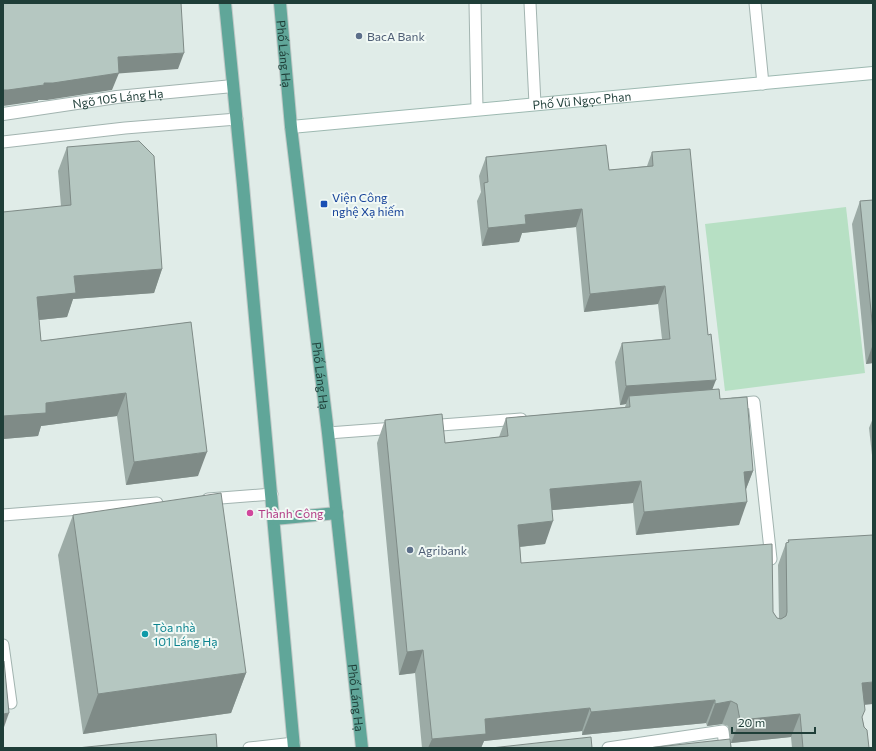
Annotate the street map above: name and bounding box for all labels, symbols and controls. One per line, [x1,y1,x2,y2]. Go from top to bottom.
street label: Phố Láng Hạ [275,19,294,88]
place label: BacA Bank [367,29,425,43]
marker: BacA Bank [354,31,364,41]
street label: Ngõ 105 Láng Hạ [72,86,164,111]
street label: Phố Vũ Ngọc Phan [532,88,632,112]
place label: Viện Công nghệ Xạ hiếm [332,190,404,218]
marker: Viện Công nghệ Xạ hiếm [319,199,329,209]
street label: Phố Láng Hạ [310,341,332,410]
place label: Thành Công [258,506,324,520]
marker: Thành Công [245,508,255,518]
place label: Agribank [418,543,468,557]
marker: Agribank [405,545,415,555]
place label: Tòa nhà 101 Láng Hạ [153,620,217,648]
marker: Tòa nhà 101 Láng Hạ [140,629,150,639]
street label: Phố Láng Hạ [346,663,367,732]
scale bar [732,709,815,735]
text: 20 m [738,715,765,729]

